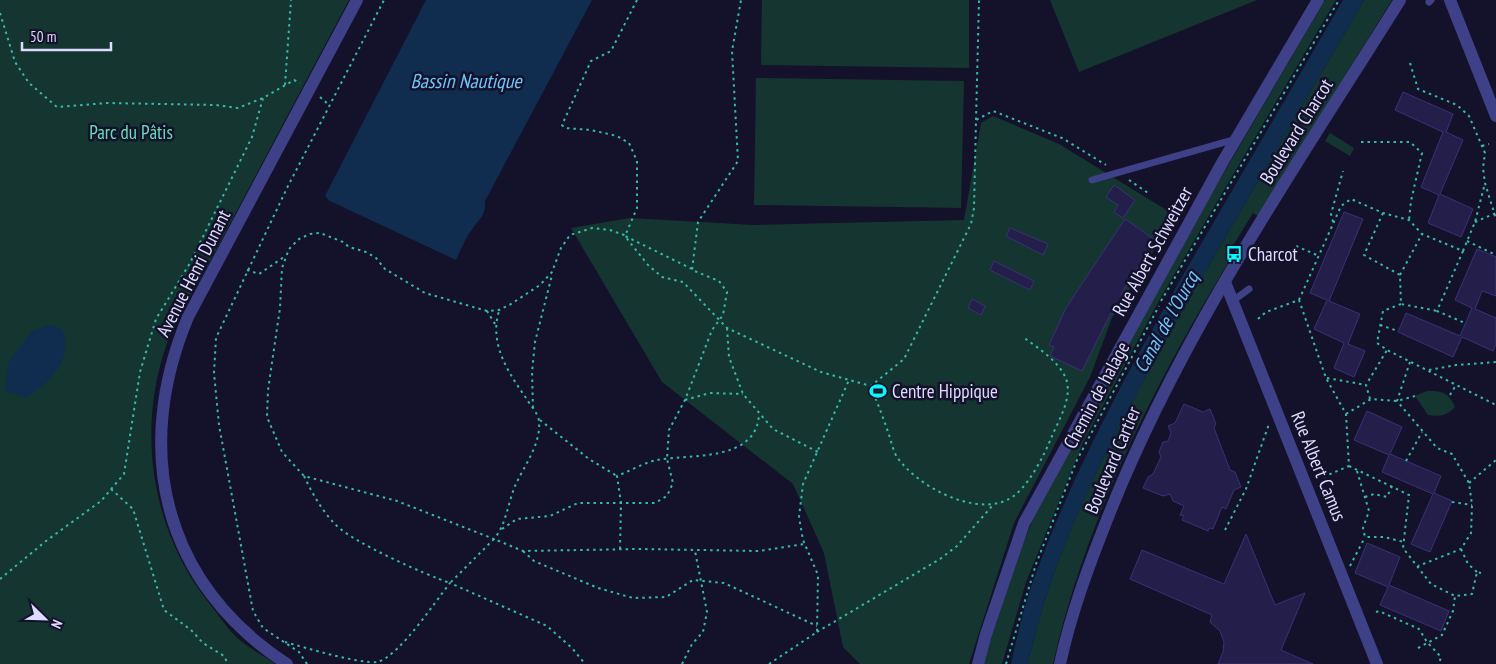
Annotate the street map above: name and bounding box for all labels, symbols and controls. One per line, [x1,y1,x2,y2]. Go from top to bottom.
scale bar [22,20,111,52]
text: 50 m [30,27,56,46]
water label: Bassin Nautique [410,68,523,94]
street label: Boulevard Charcot [1254,73,1338,188]
park label: Parc du Pâtis [89,120,173,144]
street label: Rue Albert Schweitzer [1107,181,1198,320]
street label: Avenue Henri Dunant [151,205,236,341]
place label: Charcot [1248,242,1299,266]
bus stop icon: Charcot [1224,244,1244,264]
water label: Canal de l'Ourcq [1127,266,1205,377]
street label: Chemin de halage [1058,337,1134,453]
place label: Centre Hippique [892,379,998,403]
sports icon: Centre Hippique [868,381,888,401]
street label: Boulevard Cartier [1079,402,1146,517]
street label: Rue Albert Camus [1286,408,1352,524]
north arrow [20,594,70,644]
text: N [47,617,67,631]

